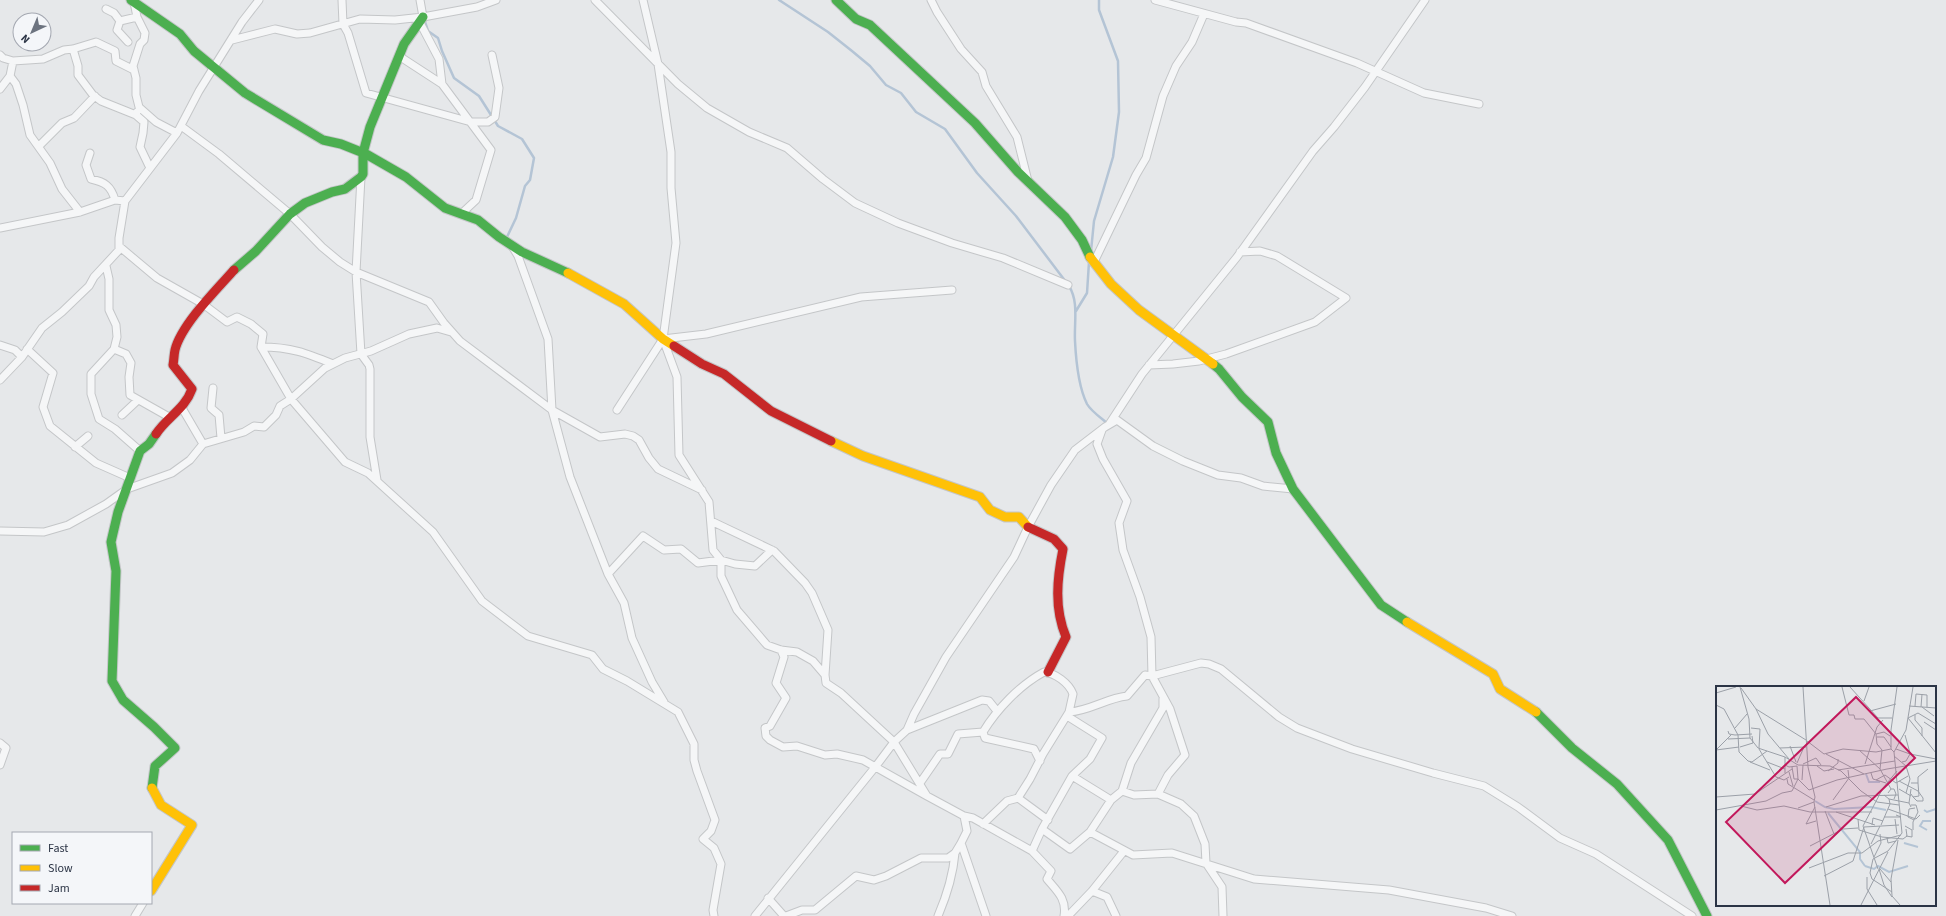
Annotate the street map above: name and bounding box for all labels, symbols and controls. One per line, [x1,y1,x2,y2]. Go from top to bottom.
north arrow [12,12,52,52]
text: N [18,31,33,47]
inset map [1716,686,1936,906]
legend [12,832,152,904]
text: Fast [48,840,68,857]
text: Slow [48,860,73,877]
text: Jam [48,880,70,897]

